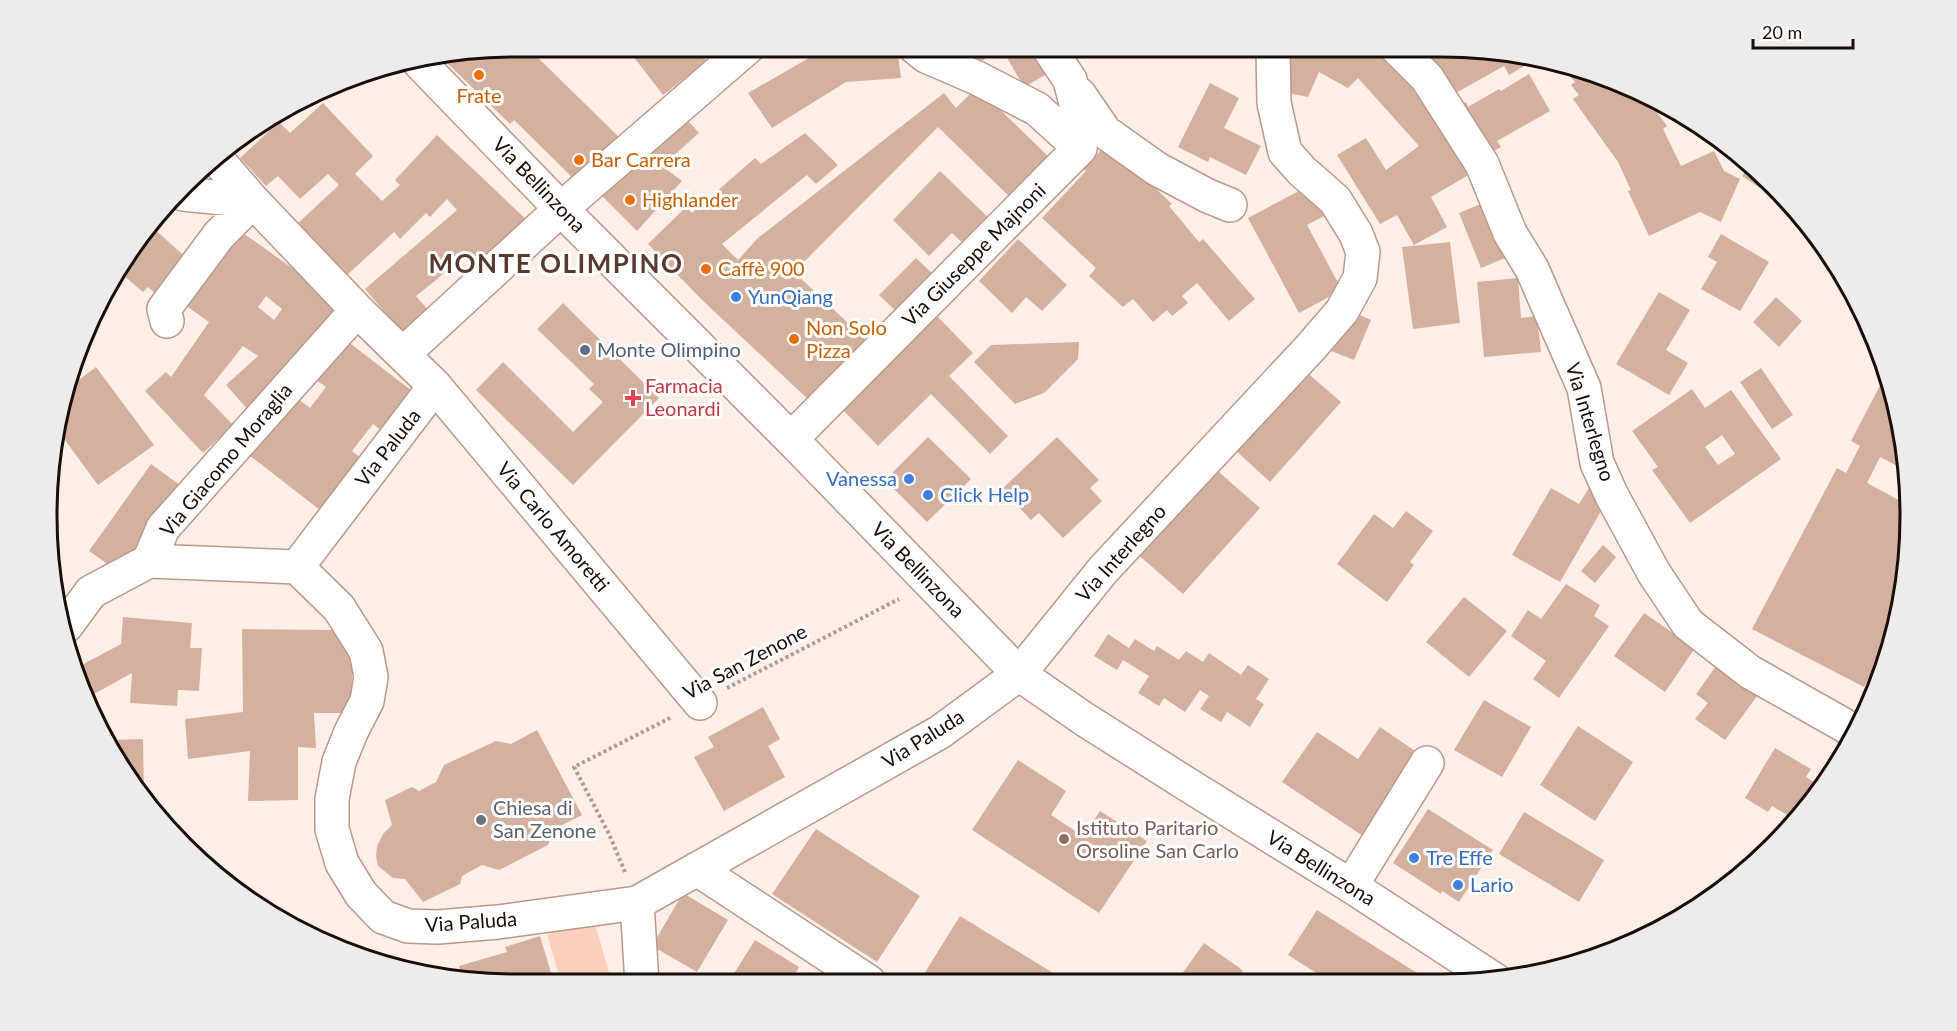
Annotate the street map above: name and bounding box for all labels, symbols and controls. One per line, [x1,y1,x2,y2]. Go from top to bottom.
scale bar [1753,12,1854,50]
text: 20 m [1762,21,1802,43]
marker: Frate [472,68,486,82]
place label: Frate [456,83,502,107]
street label: Via Bellinzona [488,132,591,237]
place label: Bar Carrera [591,147,691,171]
marker: Bar Carrera [572,153,586,167]
street label: Via Giuseppe Majnoni [897,178,1050,331]
place label: Highlander [642,187,739,211]
marker: Highlander [623,193,637,207]
district label: MONTE OLIMPINO [428,247,684,279]
place label: Caffè 900 [718,256,805,280]
marker: Caffè 900 [699,262,713,276]
place label: YunQiang [748,284,833,308]
marker: YunQiang [729,290,743,304]
place label: Non Solo Pizza [806,315,887,362]
marker: Non Solo Pizza [787,332,801,346]
place label: Monte Olimpino [597,337,741,361]
marker: Monte Olimpino [578,343,592,357]
street label: Via Interlegno [1561,359,1620,484]
place label: Farmacia Leonardi [645,373,723,420]
street label: Via Giacomo Moraglia [154,378,296,541]
marker: Farmacia Leonardi [626,391,640,405]
street label: Via Paluda [349,404,425,491]
street label: Via Carlo Amoretti [493,457,615,596]
place label: Vanessa [826,466,897,490]
marker: Vanessa [902,472,916,486]
place label: Click Help [940,482,1029,506]
marker: Click Help [921,488,935,502]
street label: Via Interlegno [1070,499,1170,606]
street label: Via Bellinzona [867,517,970,622]
street label: Via San Zenone [679,618,811,704]
street label: Via Paluda [877,704,968,773]
place label: Chiesa di San Zenone [493,795,596,842]
marker: Chiesa di San Zenone [474,813,488,827]
place label: Istituto Paritario Orsoline San Carlo [1076,815,1239,862]
street label: Via Bellinzona [1263,824,1380,910]
marker: Istituto Paritario Orsoline San Carlo [1057,832,1071,846]
place label: Tre Effe [1426,845,1493,869]
marker: Tre Effe [1407,851,1421,865]
place label: Lario [1470,872,1514,896]
marker: Lario [1451,878,1465,892]
street label: Via Paluda [424,906,518,936]

